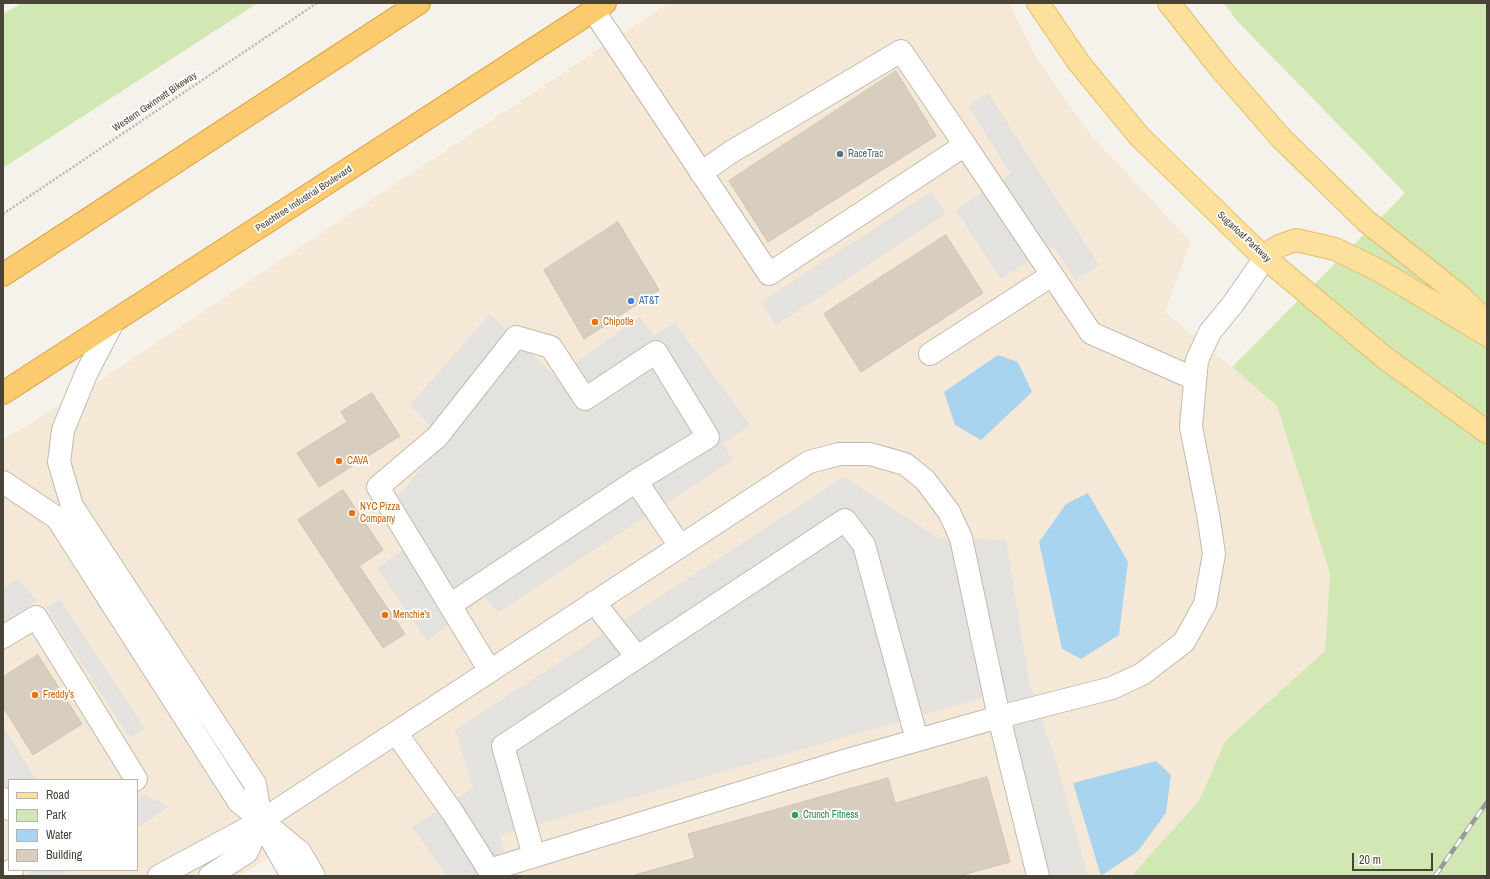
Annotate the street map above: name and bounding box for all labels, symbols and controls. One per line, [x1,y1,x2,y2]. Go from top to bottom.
street label: Western Gwinnett Bikeway [111,69,199,135]
place label: RaceTrac [848,148,883,160]
marker: RaceTrac [835,149,845,159]
street label: Peachtree Industrial Boulevard [254,163,354,235]
street label: Sugarloaf Parkway [1215,209,1273,265]
place label: AT&T [639,295,659,307]
marker: AT&T [626,296,636,306]
place label: Chipotle [603,316,634,328]
marker: Chipotle [590,317,600,327]
place label: CAVA [347,455,368,467]
marker: CAVA [334,456,344,466]
place label: NYC Pizza Company [360,501,400,524]
marker: NYC Pizza Company [347,508,357,518]
place label: Menchie's [393,609,430,621]
marker: Menchie's [380,610,390,620]
place label: Freddy's [43,689,74,701]
marker: Freddy's [30,690,40,700]
legend [8,779,138,871]
text: Road [46,787,70,803]
text: Park [46,807,66,823]
place label: Crunch Fitness [803,809,859,821]
marker: Crunch Fitness [790,810,800,820]
text: Water [46,827,72,843]
scale bar [1354,845,1435,871]
text: Building [46,847,82,863]
text: 20 m [1359,852,1381,868]

